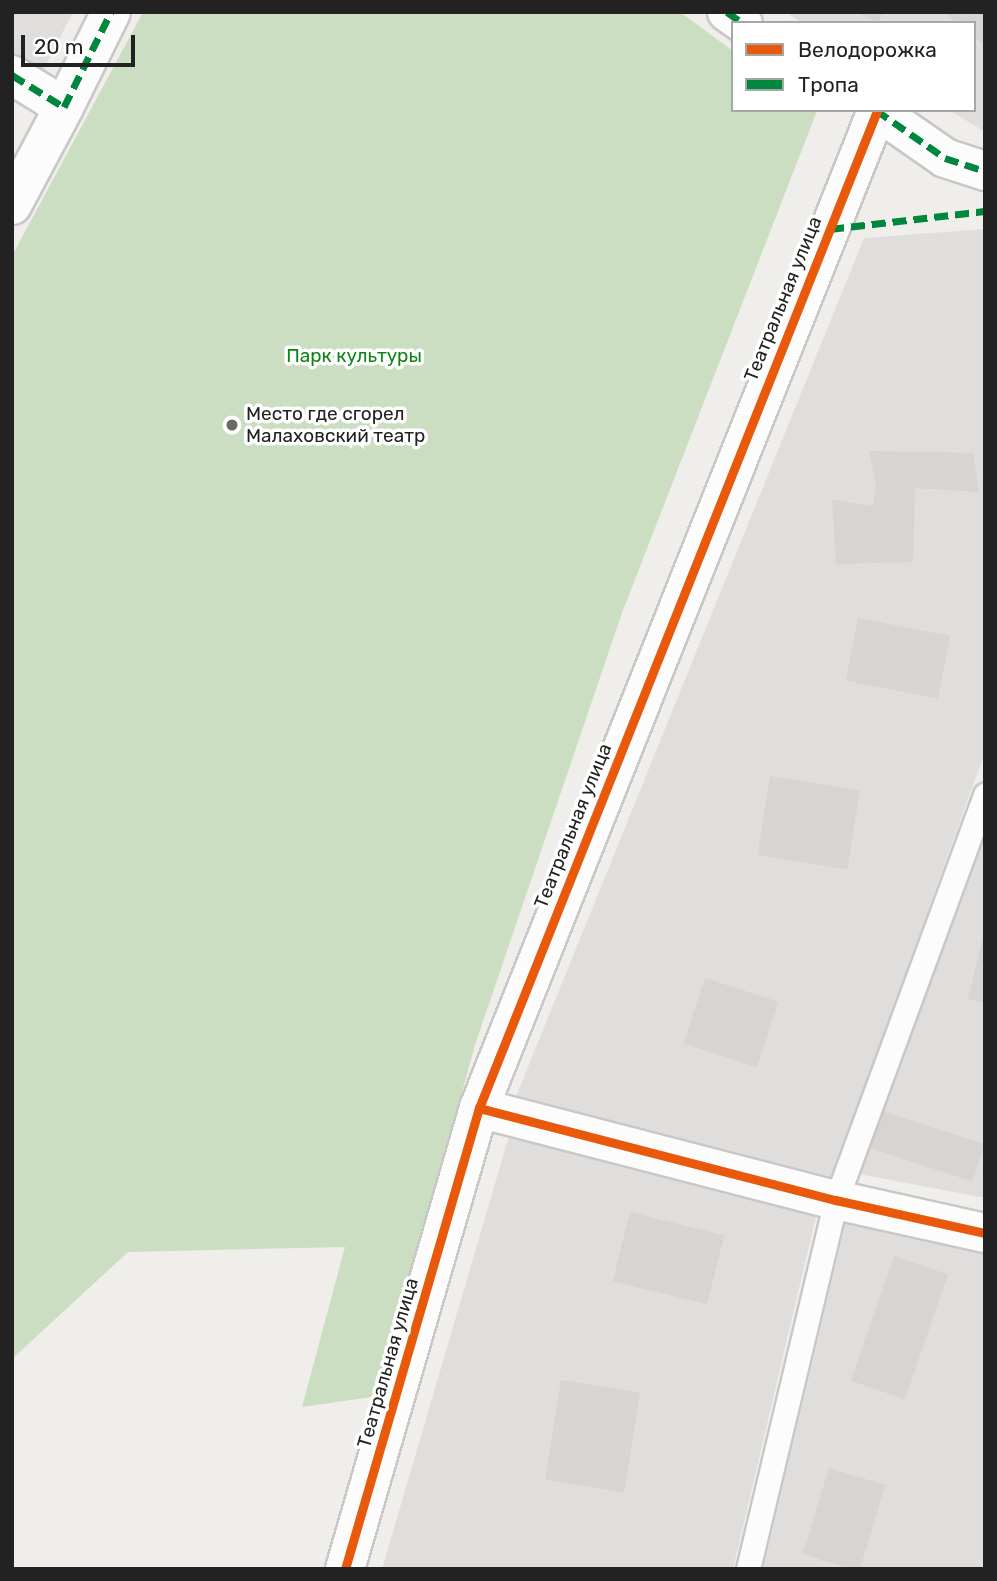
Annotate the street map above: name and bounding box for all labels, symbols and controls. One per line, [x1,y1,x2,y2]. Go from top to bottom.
scale bar [24,21,138,65]
legend [731,21,976,112]
text: 20 m [34,34,83,59]
text: Велодорожка [798,37,937,62]
text: Тропа [798,72,859,97]
street label: Театральная улица [739,213,827,385]
park label: Парк культуры [286,345,422,367]
place label: Место где сгорел Малаховский театр [246,403,425,447]
marker: Место где сгорел Малаховский театр [224,417,240,433]
street label: Театральная улица [529,740,617,912]
street label: Театральная улица [353,1275,423,1451]

